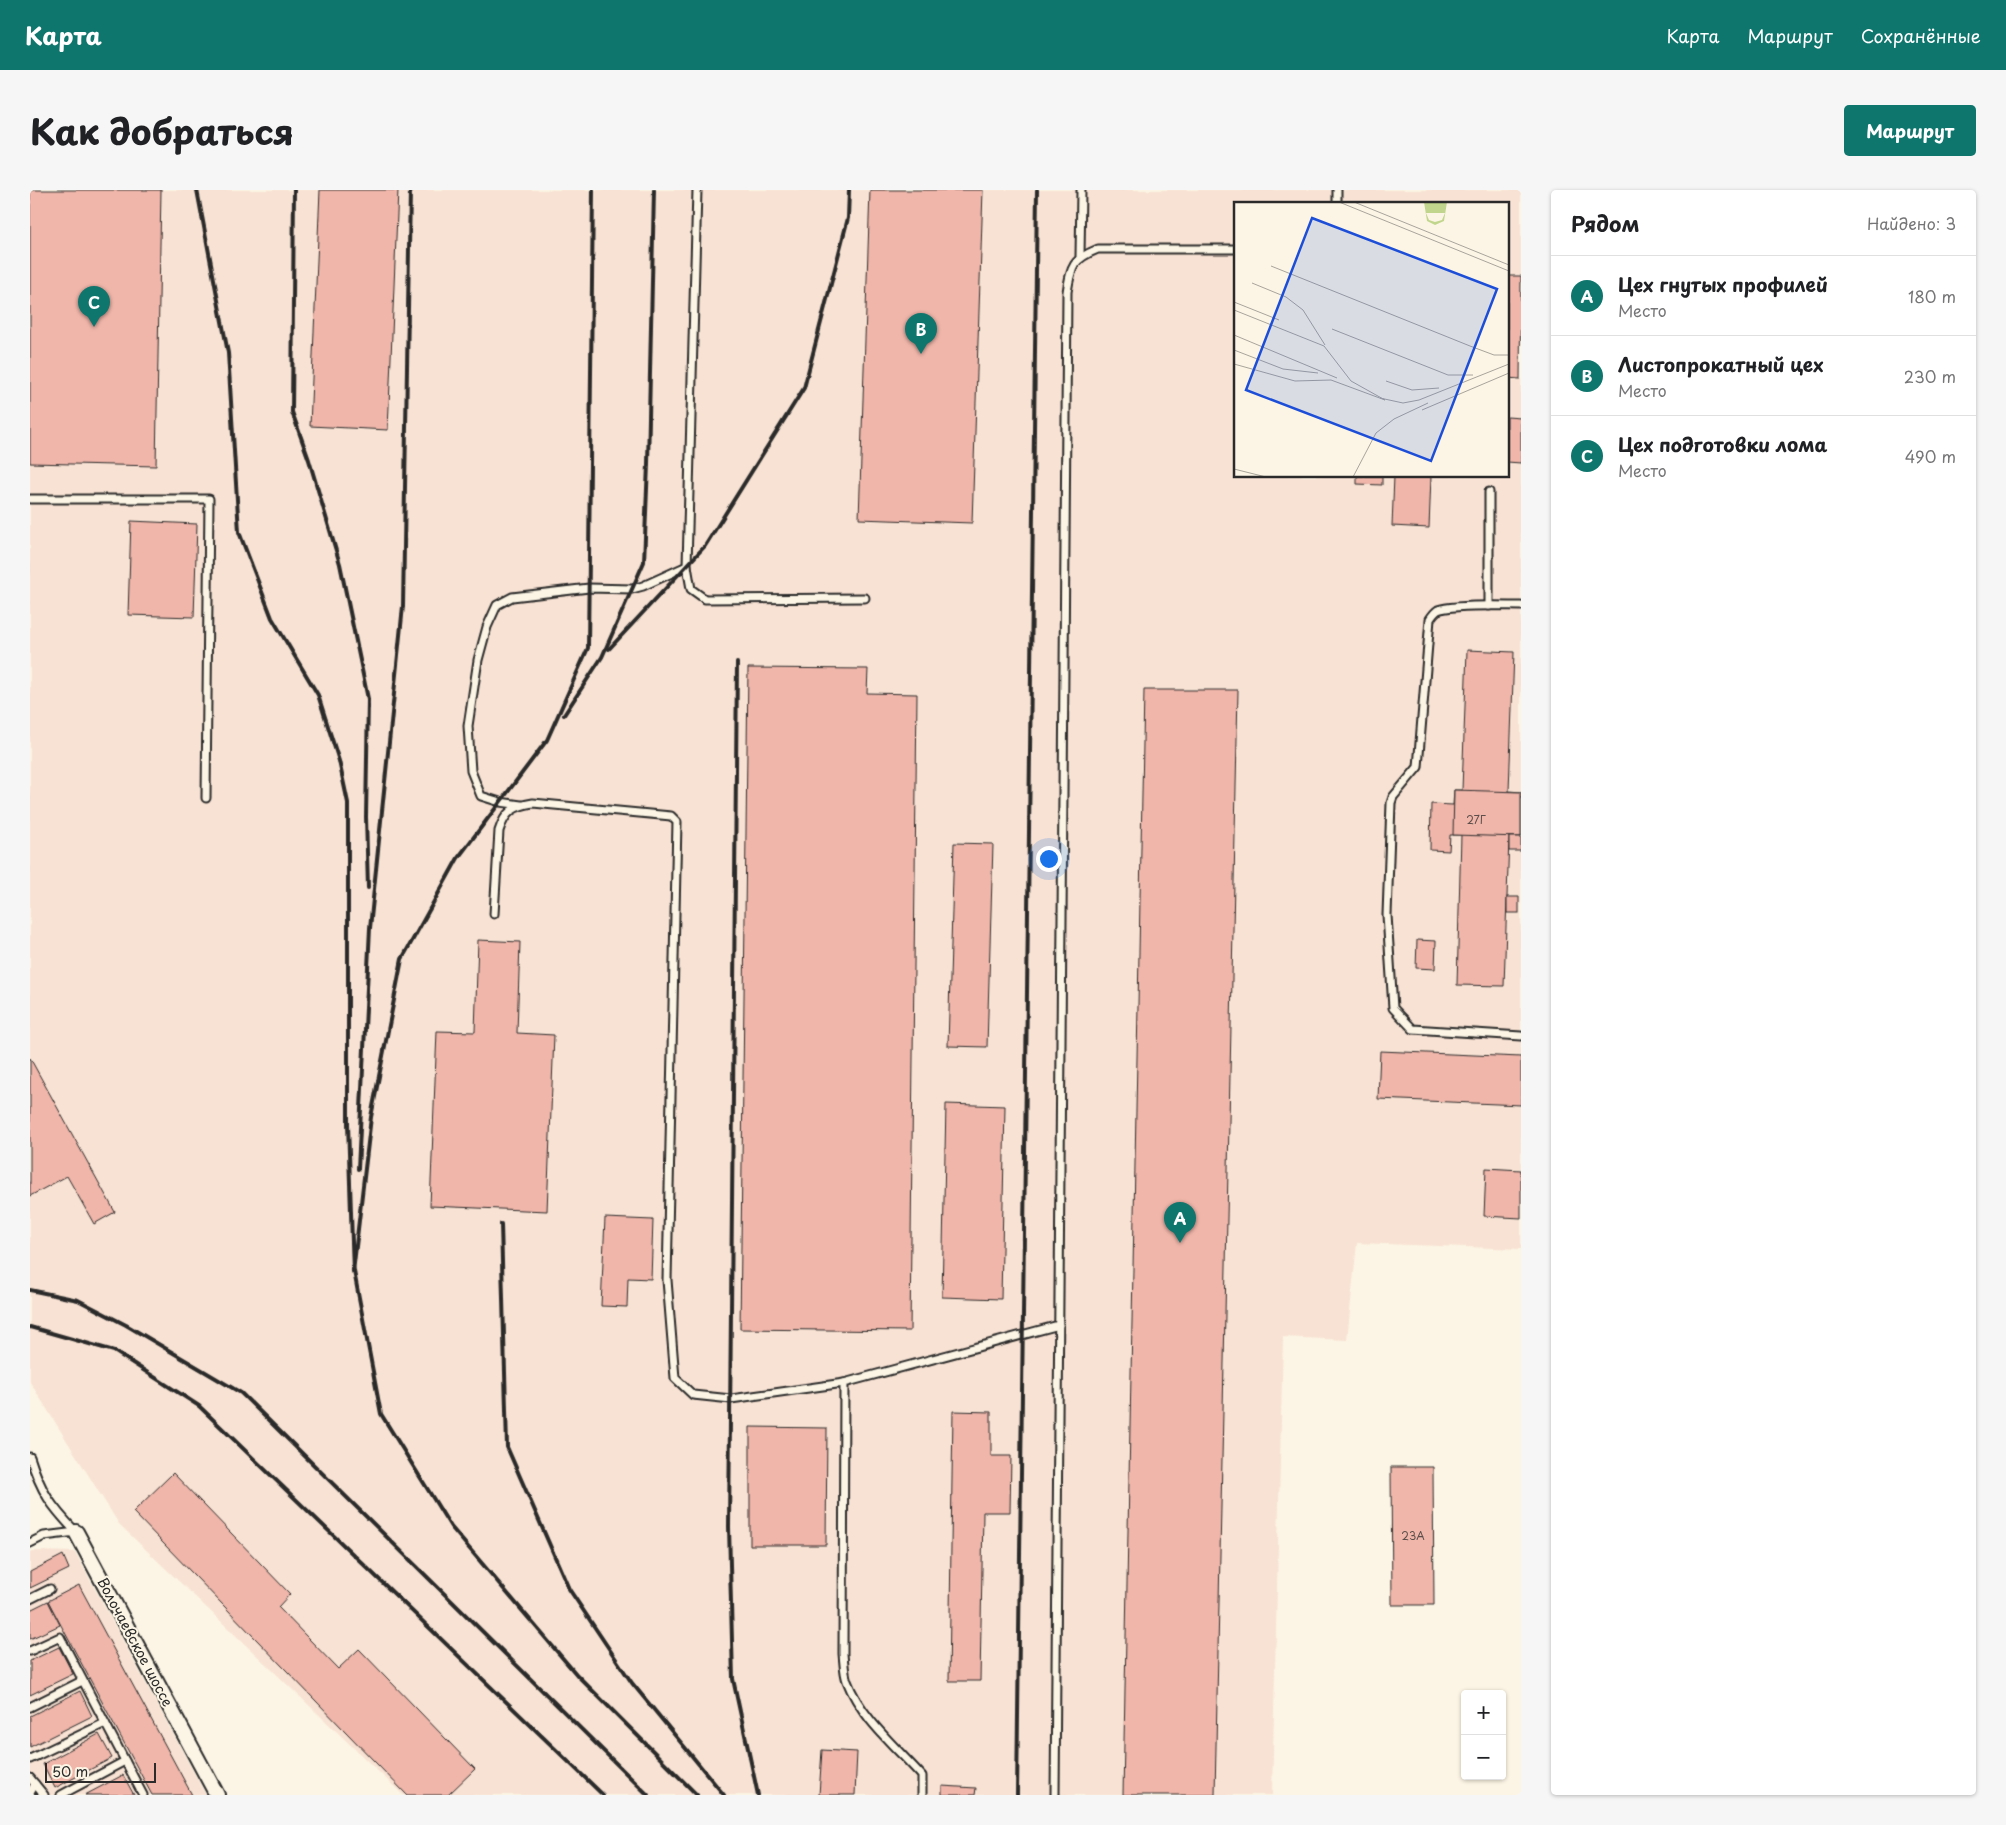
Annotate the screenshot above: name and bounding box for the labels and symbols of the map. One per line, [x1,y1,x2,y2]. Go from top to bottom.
inset map [1234,202,1508,478]
pin: C [78,286,110,327]
pin: B [905,313,937,354]
house number: 27Г [1466,811,1486,828]
your location [1036,846,1062,872]
pin: A [1164,1202,1196,1243]
house number: 23А [1401,1527,1425,1544]
street label: Волочаевское шоссе [92,1573,178,1710]
scale bar [45,1760,156,1783]

